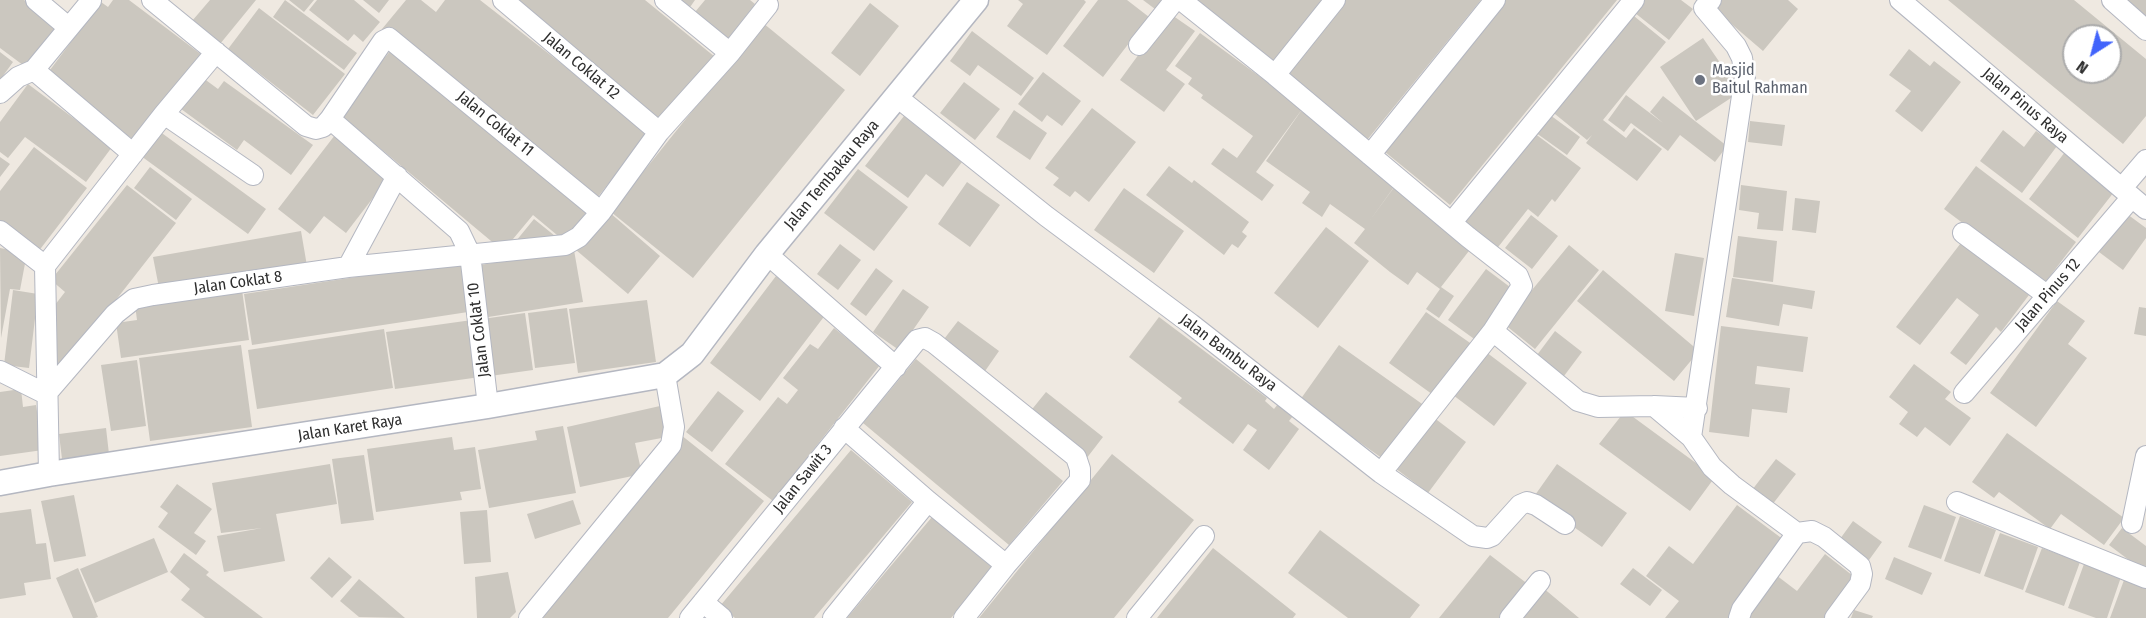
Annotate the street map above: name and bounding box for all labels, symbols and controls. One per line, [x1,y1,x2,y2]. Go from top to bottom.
north arrow [2062,24,2122,84]
street label: Jalan Coklat 12 [539,28,623,104]
text: N [2073,57,2092,78]
place label: Masjid Baitul Rahman [1712,61,1808,99]
street label: Jalan Pinus Raya [1978,64,2072,148]
marker: Masjid Baitul Rahman [1693,73,1707,87]
street label: Jalan Coklat 11 [453,87,537,161]
street label: Jalan Tembakau Raya [781,116,883,234]
street label: Jalan Pinus 12 [2011,255,2085,335]
street label: Jalan Coklat 8 [193,267,283,299]
street label: Jalan Coklat 10 [464,281,494,379]
street label: Jalan Bambu Raya [1176,310,1280,396]
street label: Jalan Karet Raya [296,410,404,446]
street label: Jalan Sawit 3 [770,441,836,517]

